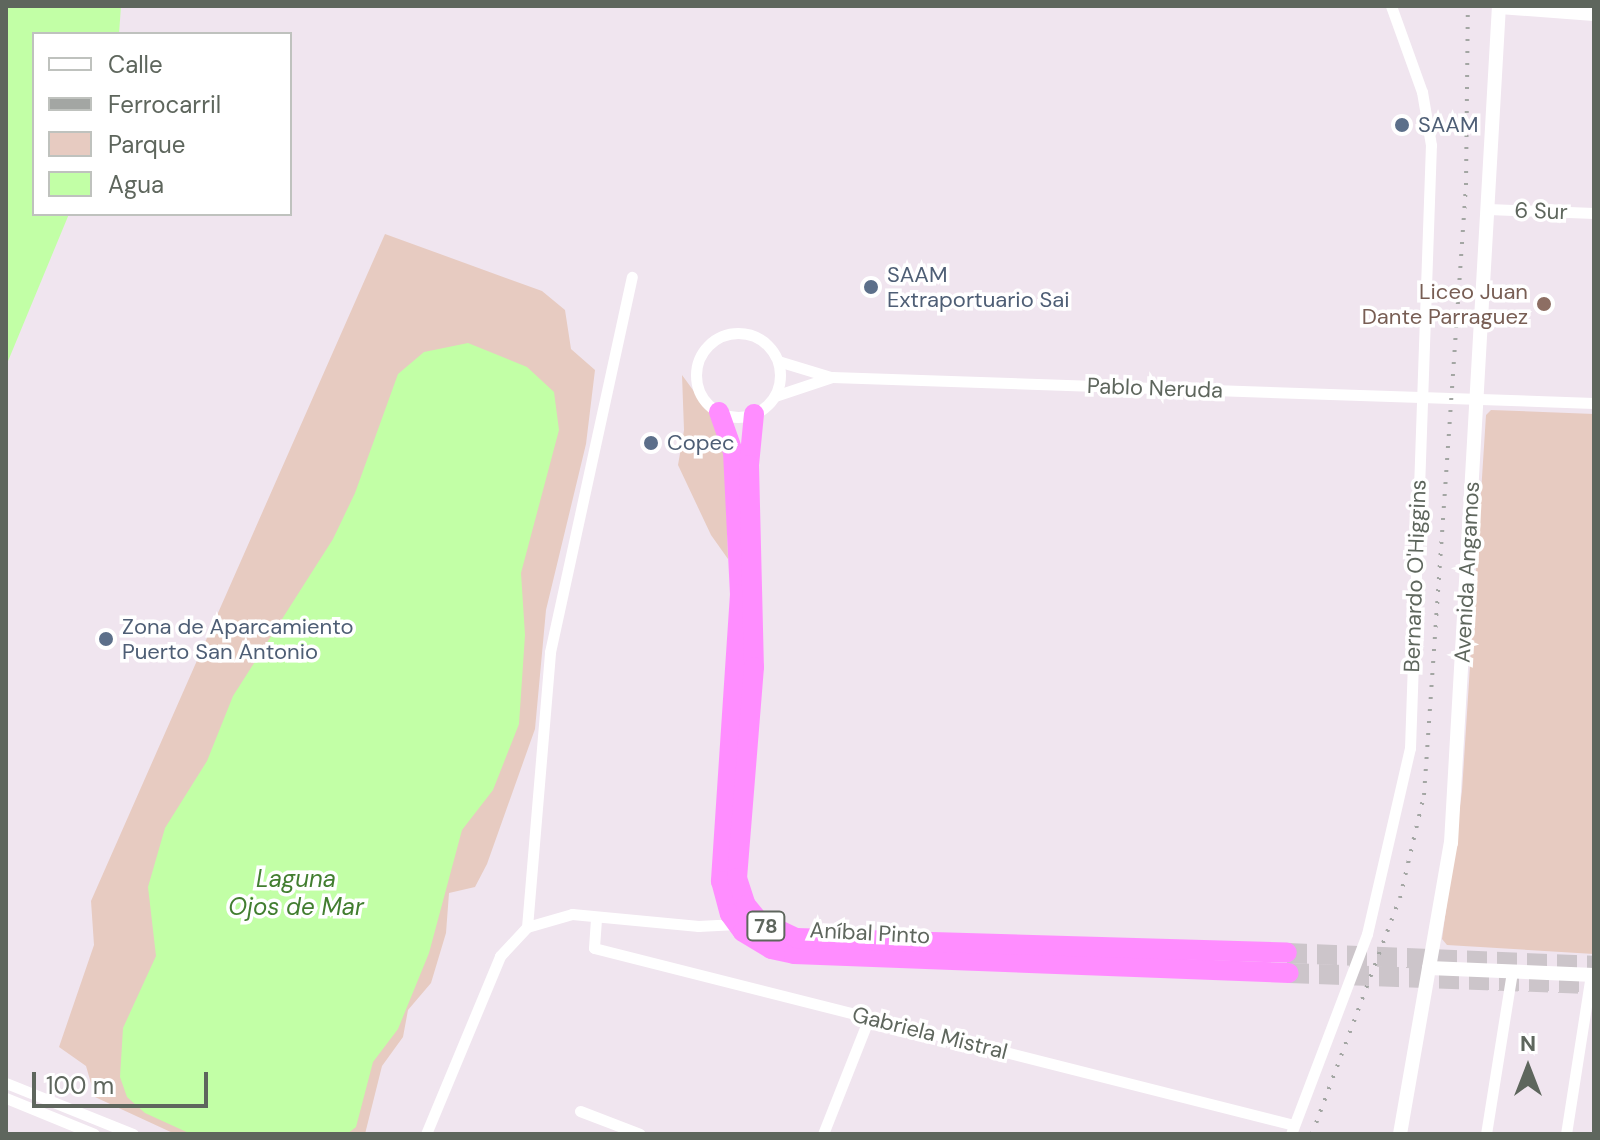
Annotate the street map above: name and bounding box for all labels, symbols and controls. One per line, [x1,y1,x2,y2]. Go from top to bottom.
legend [32,32,292,216]
text: Calle [108,49,163,80]
text: Ferrocarril [108,89,221,120]
place label: SAAM [1418,112,1478,138]
marker: SAAM [1393,116,1411,134]
text: Parque [108,129,185,160]
text: Agua [108,169,164,200]
street label: 6 Sur [1514,197,1568,225]
place label: SAAM Extraportuario Sai [887,261,1070,312]
marker: SAAM Extraportuario Sai [862,278,880,296]
place label: Liceo Juan Dante Parraguez [1362,278,1528,330]
marker: Liceo Juan Dante Parraguez [1535,295,1553,313]
street label: Pablo Neruda [1087,372,1223,404]
place label: Copec [667,430,735,456]
marker: Copec [642,434,660,452]
street label: Bernardo O'Higgins [1398,479,1432,673]
street label: Avenida Angamos [1449,481,1485,663]
place label: Zona de Aparcamiento Puerto San Antonio [122,613,354,664]
marker: Zona de Aparcamiento Puerto San Antonio [97,630,115,648]
water label: Laguna Ojos de Mar [228,865,364,921]
road number: 78 [746,910,786,942]
street label: Aníbal Pinto [809,917,931,949]
street label: Gabriela Mistral [850,1001,1010,1065]
north arrow [1488,1028,1568,1108]
text: N [1520,1029,1536,1058]
scale bar [36,1056,212,1106]
text: 100 m [46,1070,114,1101]

